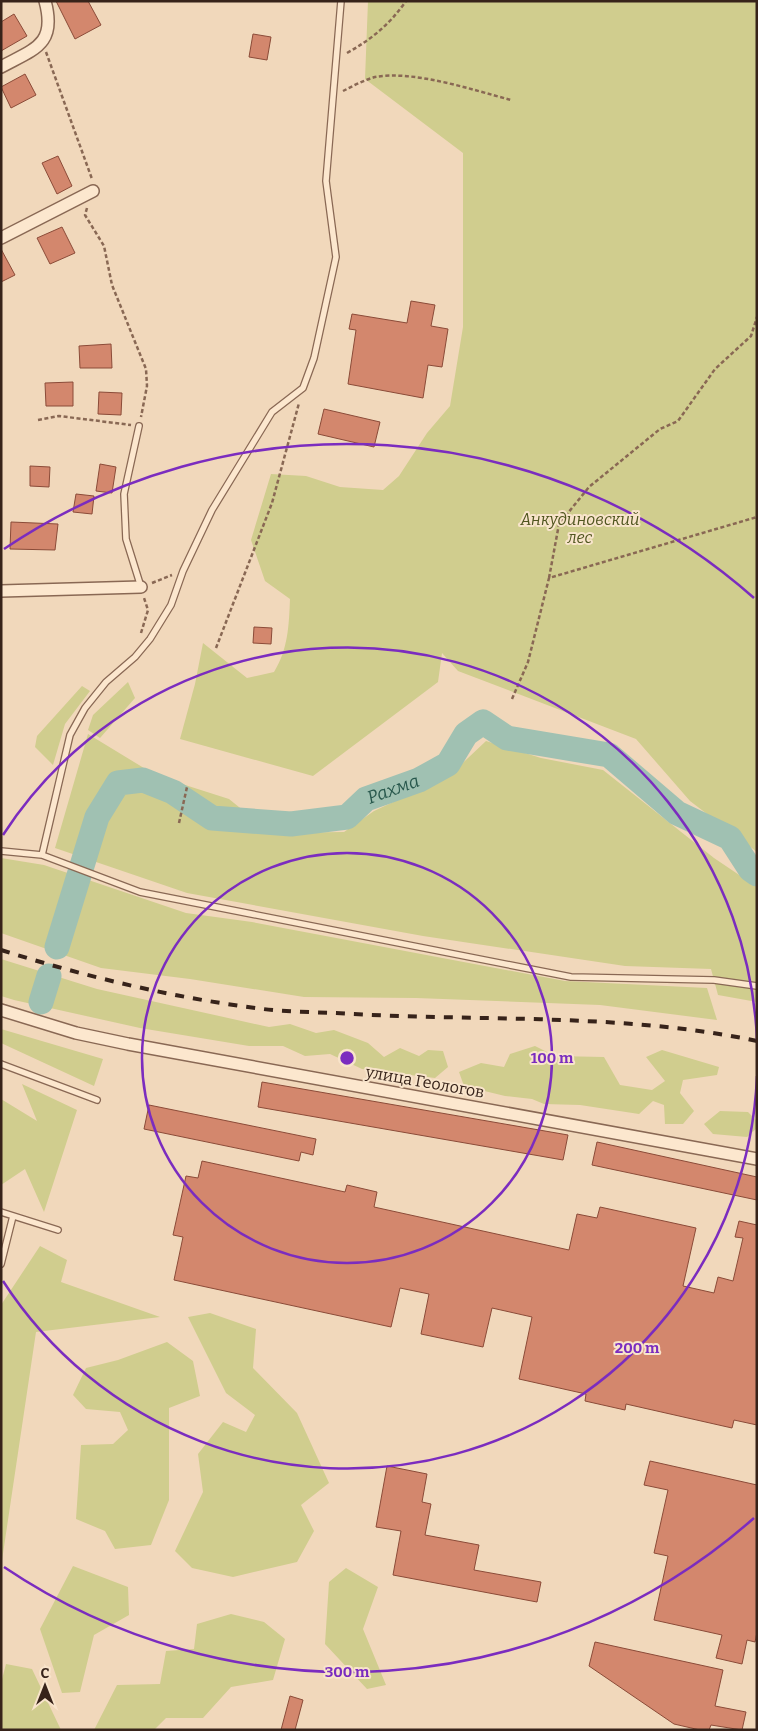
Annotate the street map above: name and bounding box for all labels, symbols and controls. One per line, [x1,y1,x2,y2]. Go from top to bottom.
park label: Анкудиновский лес [519,510,640,547]
water label: Рахма [364,770,422,809]
centre of rings [338,1049,356,1067]
text: 100 m [531,1049,574,1067]
street label: улица Геологов [363,1062,486,1102]
text: 200 m [615,1339,660,1357]
north arrow [20,1661,70,1711]
text: 300 m [325,1663,370,1681]
text: С [41,1665,50,1682]

